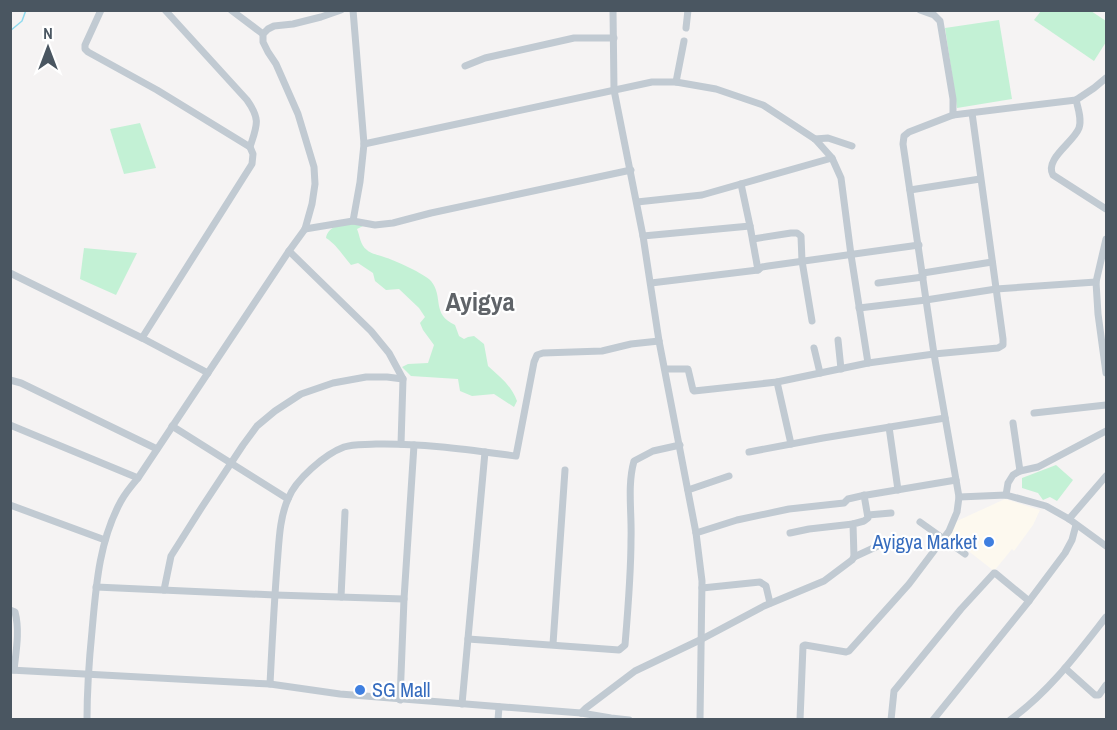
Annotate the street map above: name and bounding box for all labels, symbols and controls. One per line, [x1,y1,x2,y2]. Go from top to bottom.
north arrow [18,18,78,78]
text: N [43,22,53,44]
district label: Ayigya [445,284,515,319]
place label: Ayigya Market [871,528,977,555]
marker: Ayigya Market [982,535,996,549]
place label: SG Mall [372,676,430,703]
marker: SG Mall [353,683,367,697]

